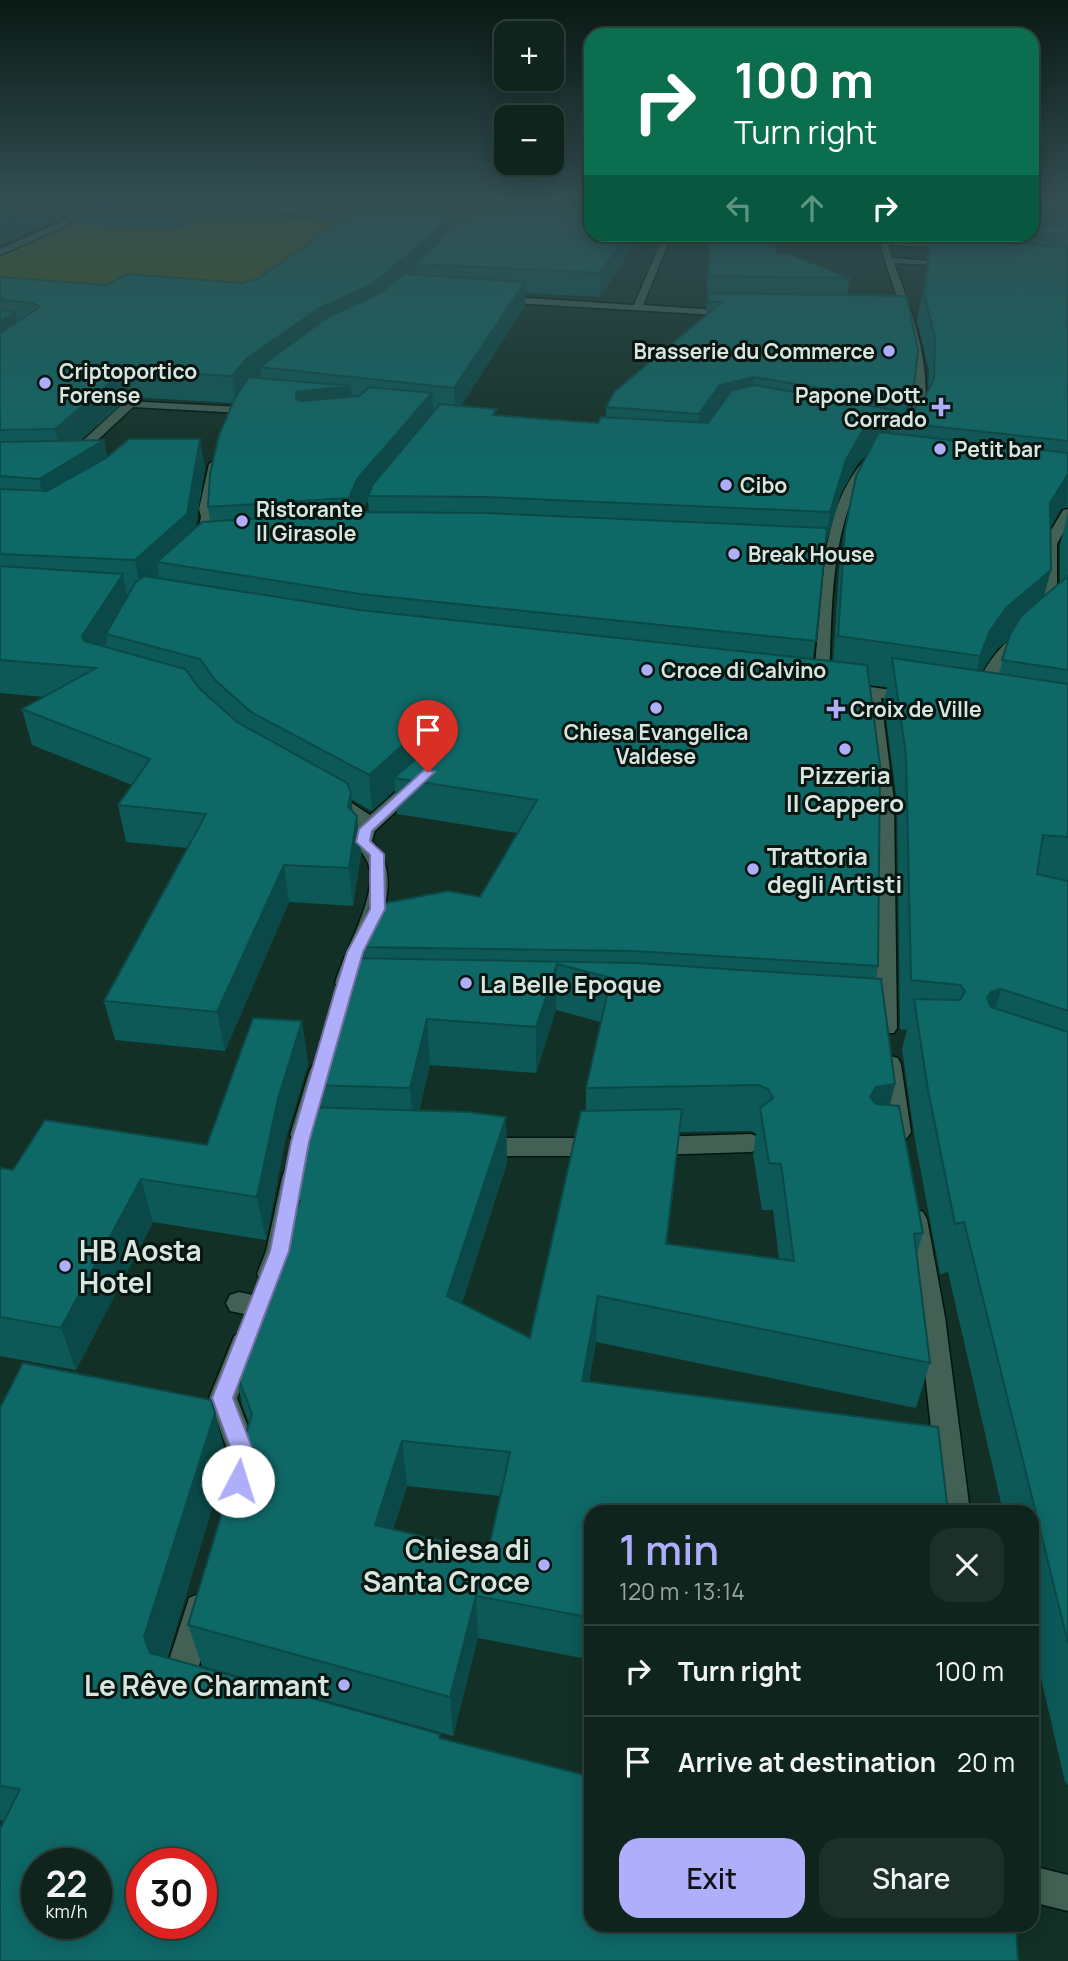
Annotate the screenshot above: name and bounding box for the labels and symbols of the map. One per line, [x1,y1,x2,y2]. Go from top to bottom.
place label: Brasserie du Commerce [633,337,875,365]
marker: Brasserie du Commerce [881,343,897,359]
place label: Criptoportico Forense [59,357,197,409]
marker: Criptoportico Forense [37,375,53,391]
place label: Papone Dott. Corrado [795,381,927,433]
marker: Papone Dott. Corrado [933,399,949,415]
place label: Petit bar [954,435,1042,463]
marker: Petit bar [932,441,948,457]
place label: Cibo [740,471,787,499]
marker: Cibo [718,477,734,493]
place label: Ristorante Il Girasole [256,495,363,547]
marker: Ristorante Il Girasole [234,513,250,529]
place label: Break House [748,540,875,568]
marker: Break House [726,546,742,562]
place label: Croce di Calvino [661,656,826,684]
marker: Croce di Calvino [639,662,655,678]
place label: Croix de Ville [850,695,982,723]
pin [398,700,458,772]
marker: Chiesa Evangelica Valdese [648,700,664,716]
marker: Croix de Ville [828,701,844,717]
place label: Chiesa Evangelica Valdese [564,718,748,770]
marker: Pizzeria Il Cappero [837,741,853,757]
place label: Pizzeria Il Cappero [786,758,904,819]
place label: Trattoria degli Artisti [767,839,902,900]
marker: Trattoria degli Artisti [745,861,761,877]
place label: La Belle Epoque [480,967,662,1000]
marker: La Belle Epoque [458,975,474,991]
place label: HB Aosta Hotel [79,1231,202,1301]
marker: HB Aosta Hotel [57,1258,73,1274]
position arrow [201,1444,275,1518]
place label: Chiesa di Santa Croce [363,1530,530,1600]
marker: Chiesa di Santa Croce [536,1557,552,1573]
place label: Le Rêve Charmant [84,1666,330,1704]
marker: Le Rêve Charmant [336,1677,352,1693]
speed limit sign: 30 [126,1848,217,1939]

